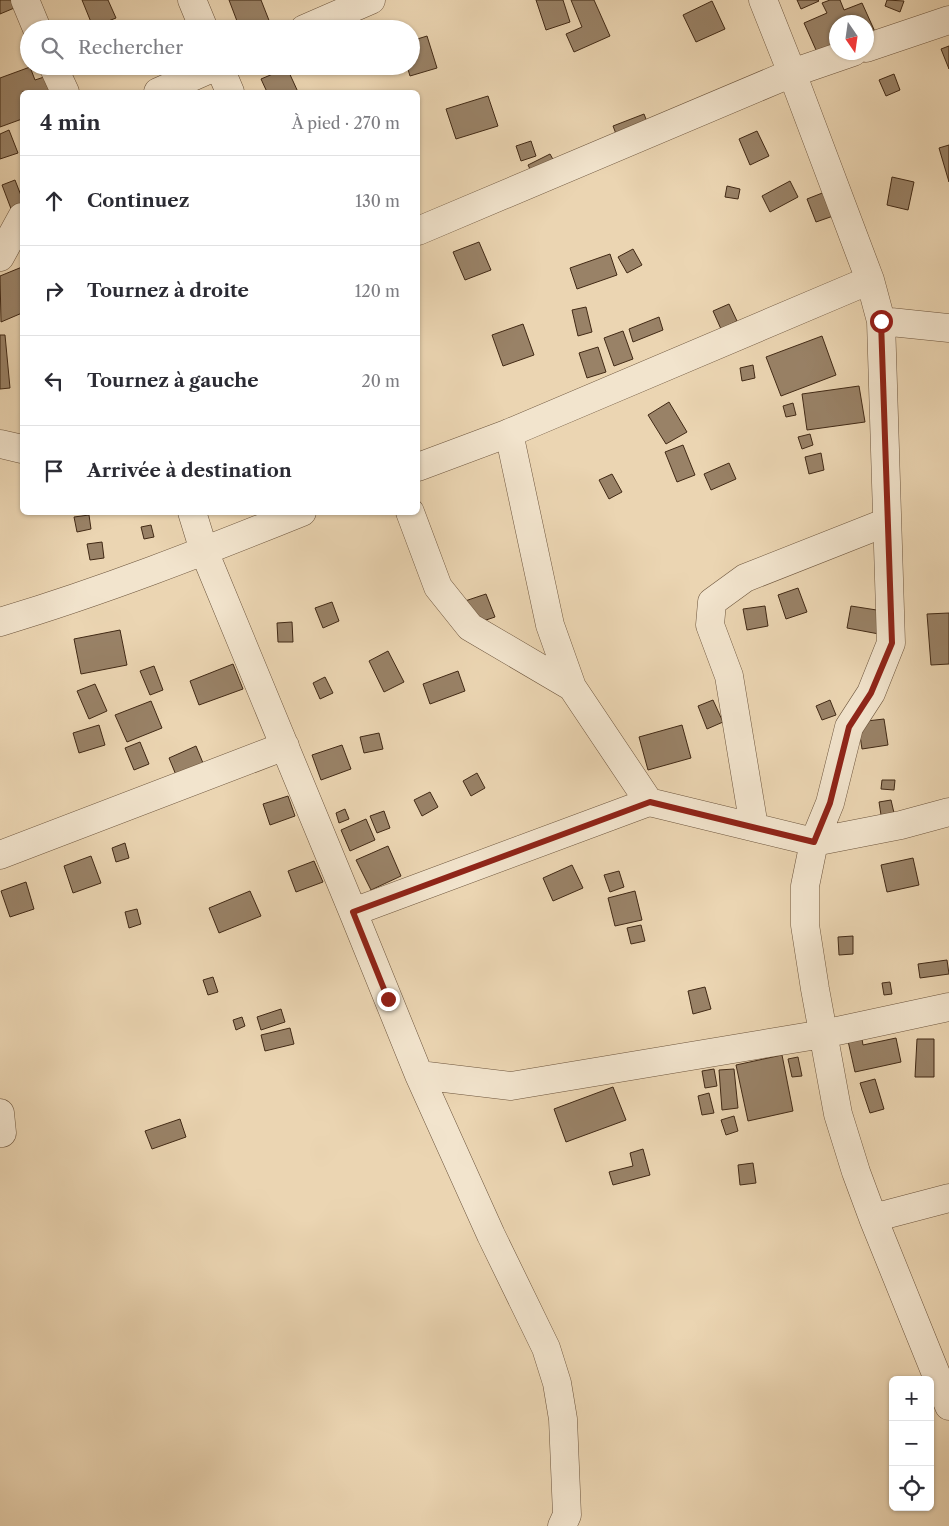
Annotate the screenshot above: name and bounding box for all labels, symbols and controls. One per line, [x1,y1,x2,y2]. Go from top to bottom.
north arrow [829,15,874,60]
search box [20,20,420,75]
icon: search [38,34,66,62]
text: Rechercher [78,36,183,59]
text: 4 min [40,110,101,135]
text: À pied · 270 m [292,113,400,133]
icon: ahead [40,187,68,215]
text: Continuez [87,189,189,212]
text: 130 m [355,191,400,211]
icon: right [40,277,68,305]
text: Tournez à droite [87,279,249,302]
text: 120 m [355,281,400,301]
route start [870,310,893,333]
icon: left [40,367,68,395]
text: Tournez à gauche [87,369,259,392]
text: 20 m [361,371,400,391]
icon: arrive [40,457,68,485]
text: Arrivée à destination [87,459,292,482]
route end [377,988,400,1011]
map controls [889,1376,934,1511]
button: + [889,1376,934,1421]
button: − [889,1421,934,1466]
button: locate [889,1466,934,1511]

